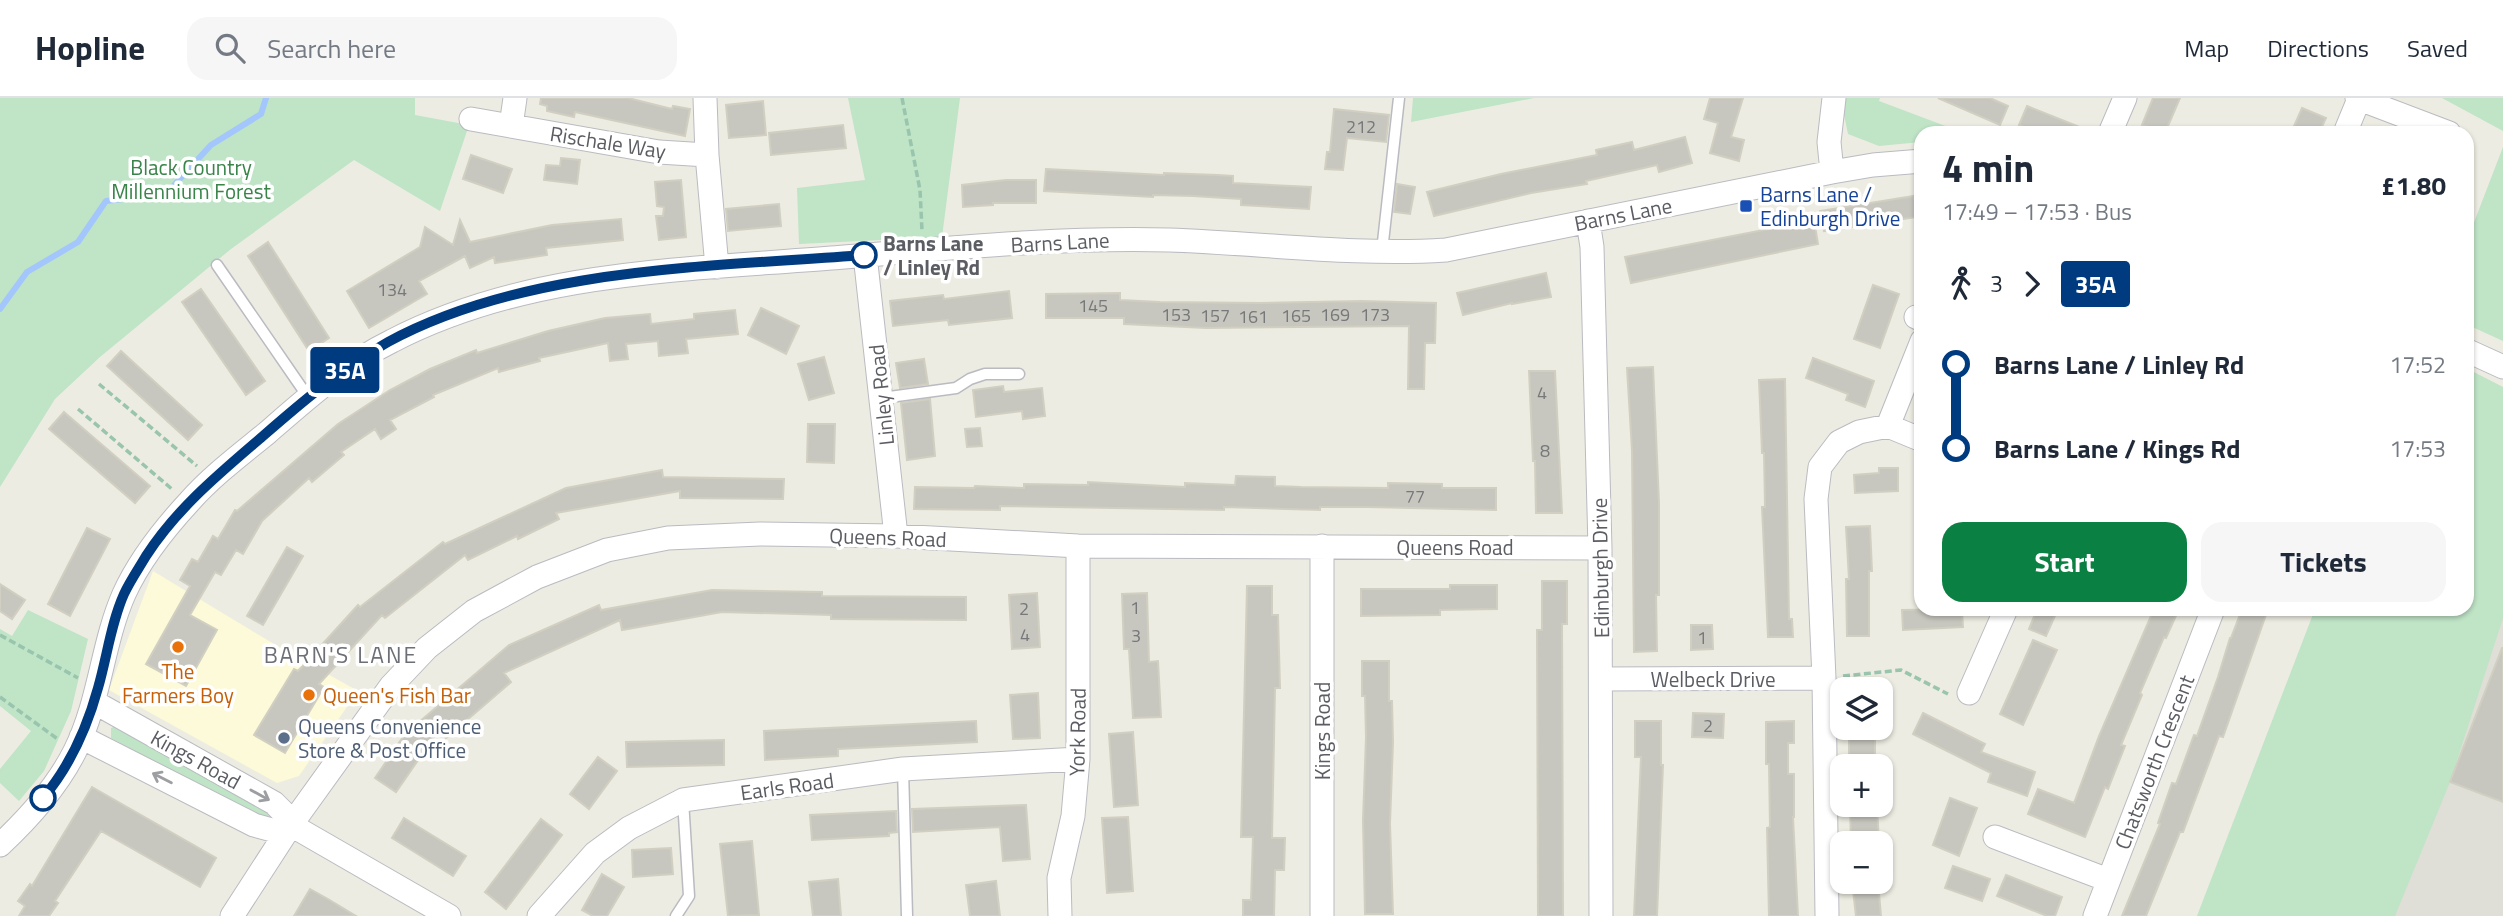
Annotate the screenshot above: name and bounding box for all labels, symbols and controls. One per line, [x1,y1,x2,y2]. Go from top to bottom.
search box [187,17,677,80]
text: Hopline [35,23,145,73]
icon: search [211,29,249,67]
text: Search here [267,29,396,68]
text: Map [2184,30,2229,66]
text: Directions [2267,30,2369,66]
text: Saved [2407,30,2468,66]
house number: 212 [1346,113,1376,140]
street label: Rischale Way [548,117,668,167]
text: 4 min [1942,139,2034,197]
park label: Black Country Millennium Forest [111,151,271,207]
text: £1.80 [2381,166,2446,205]
place label: Barns Lane / Edinburgh Drive [1760,178,1900,234]
street label: Barns Lane [1571,189,1675,239]
text: 17:49 – 17:53 · Bus [1942,194,2132,229]
marker: Barns Lane / Edinburgh Drive [1738,198,1754,214]
street label: Barns Lane [1010,223,1110,261]
place label: Barns Lane / Linley Rd [883,227,983,283]
marker: Barns Lane / Linley Rd [851,242,877,268]
icon: walk [1942,265,1980,303]
icon: forward [2013,265,2051,303]
text: 3 [1990,266,2003,301]
text: 35A [2075,266,2116,302]
house number: 134 [377,276,407,303]
house number: 145 [1078,292,1108,319]
house number: 153 [1161,301,1191,328]
house number: 169 [1320,301,1350,328]
house number: 173 [1360,301,1390,328]
house number: 157 [1200,302,1230,329]
house number: 165 [1281,302,1311,329]
house number: 161 [1238,303,1268,330]
street label: Linley Road [860,343,902,447]
text: Barns Lane / Linley Rd [1994,345,2244,384]
line badge: 35A [305,347,385,393]
text: 17:52 [2389,347,2446,382]
text: 35A [324,352,366,388]
house number: 4 [1537,379,1547,406]
text: Barns Lane / Kings Rd [1994,429,2241,468]
text: 17:53 [2389,431,2446,466]
house number: 8 [1540,437,1550,464]
house number: 77 [1405,483,1425,510]
street label: Edinburgh Drive [1583,498,1617,638]
street label: Queens Road [829,519,947,555]
button: Start [1942,522,2187,602]
button: Tickets [2201,522,2446,602]
street label: Queens Road [1396,531,1514,563]
house number: 1 [1130,594,1140,621]
house number: 2 [1019,595,1029,622]
house number: 4 [1020,621,1030,648]
house number: 3 [1131,622,1141,649]
house number: 1 [1697,624,1707,651]
district label: BARN'S LANE [264,637,418,672]
marker: The Farmers Boy [170,639,186,655]
place label: The Farmers Boy [122,655,234,711]
street label: Welbeck Drive [1650,663,1776,695]
street label: Chatsworth Crescent [2106,669,2202,854]
map controls [1830,677,1893,894]
button: layers [1830,677,1893,740]
place label: Queen's Fish Bar [323,679,471,711]
street label: Kings Road [1306,682,1338,780]
marker: Queen's Fish Bar [301,687,317,703]
street label: York Road [1060,688,1094,776]
place label: Queens Convenience Store & Post Office [298,710,481,766]
house number: 2 [1703,712,1713,739]
street label: Kings Road [145,721,247,797]
marker: Queens Convenience Store & Post Office [276,730,292,746]
button: + [1830,754,1893,817]
street label: Earls Road [738,764,836,808]
one-way arrow [152,771,173,785]
unlabelled marker [30,785,56,811]
one-way arrow [249,789,270,802]
button: − [1830,831,1893,894]

